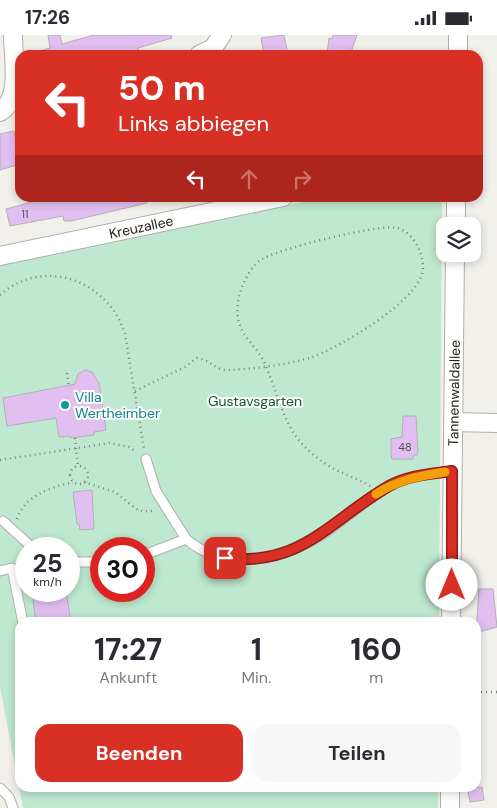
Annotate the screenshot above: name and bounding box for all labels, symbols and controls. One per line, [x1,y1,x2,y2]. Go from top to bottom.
text: 17:26 [25,5,70,30]
text: 50 m [118,65,206,111]
icon: left [35,70,100,135]
text: Links abbiegen [118,109,269,138]
icon: left [182,165,210,193]
icon: ahead [235,165,263,193]
icon: right [288,165,316,193]
house number: 11 [22,207,28,221]
street label: Kreuzallee [107,211,175,243]
map controls [436,217,481,262]
button: layers [436,217,481,262]
street label: Tannenwaldallee [444,340,464,446]
place label: Villa Wertheimber [75,388,160,422]
park label: Gustavsgarten [208,392,302,410]
marker: Villa Wertheimber [59,399,71,411]
house number: 48 [398,440,412,454]
speed limit sign: 30 [90,537,155,602]
pin [204,537,246,579]
icon: arrive [211,544,239,572]
text: 25 [33,547,62,580]
position arrow [425,558,477,610]
text: km/h [33,574,62,590]
text: 17:27 [94,630,162,669]
text: 1 [251,630,262,669]
text: 160 [351,630,402,669]
text: Ankunft [99,667,157,688]
text: Min. [242,667,271,688]
text: m [369,667,383,688]
button: Beenden [35,724,243,782]
button: Teilen [253,724,461,782]

